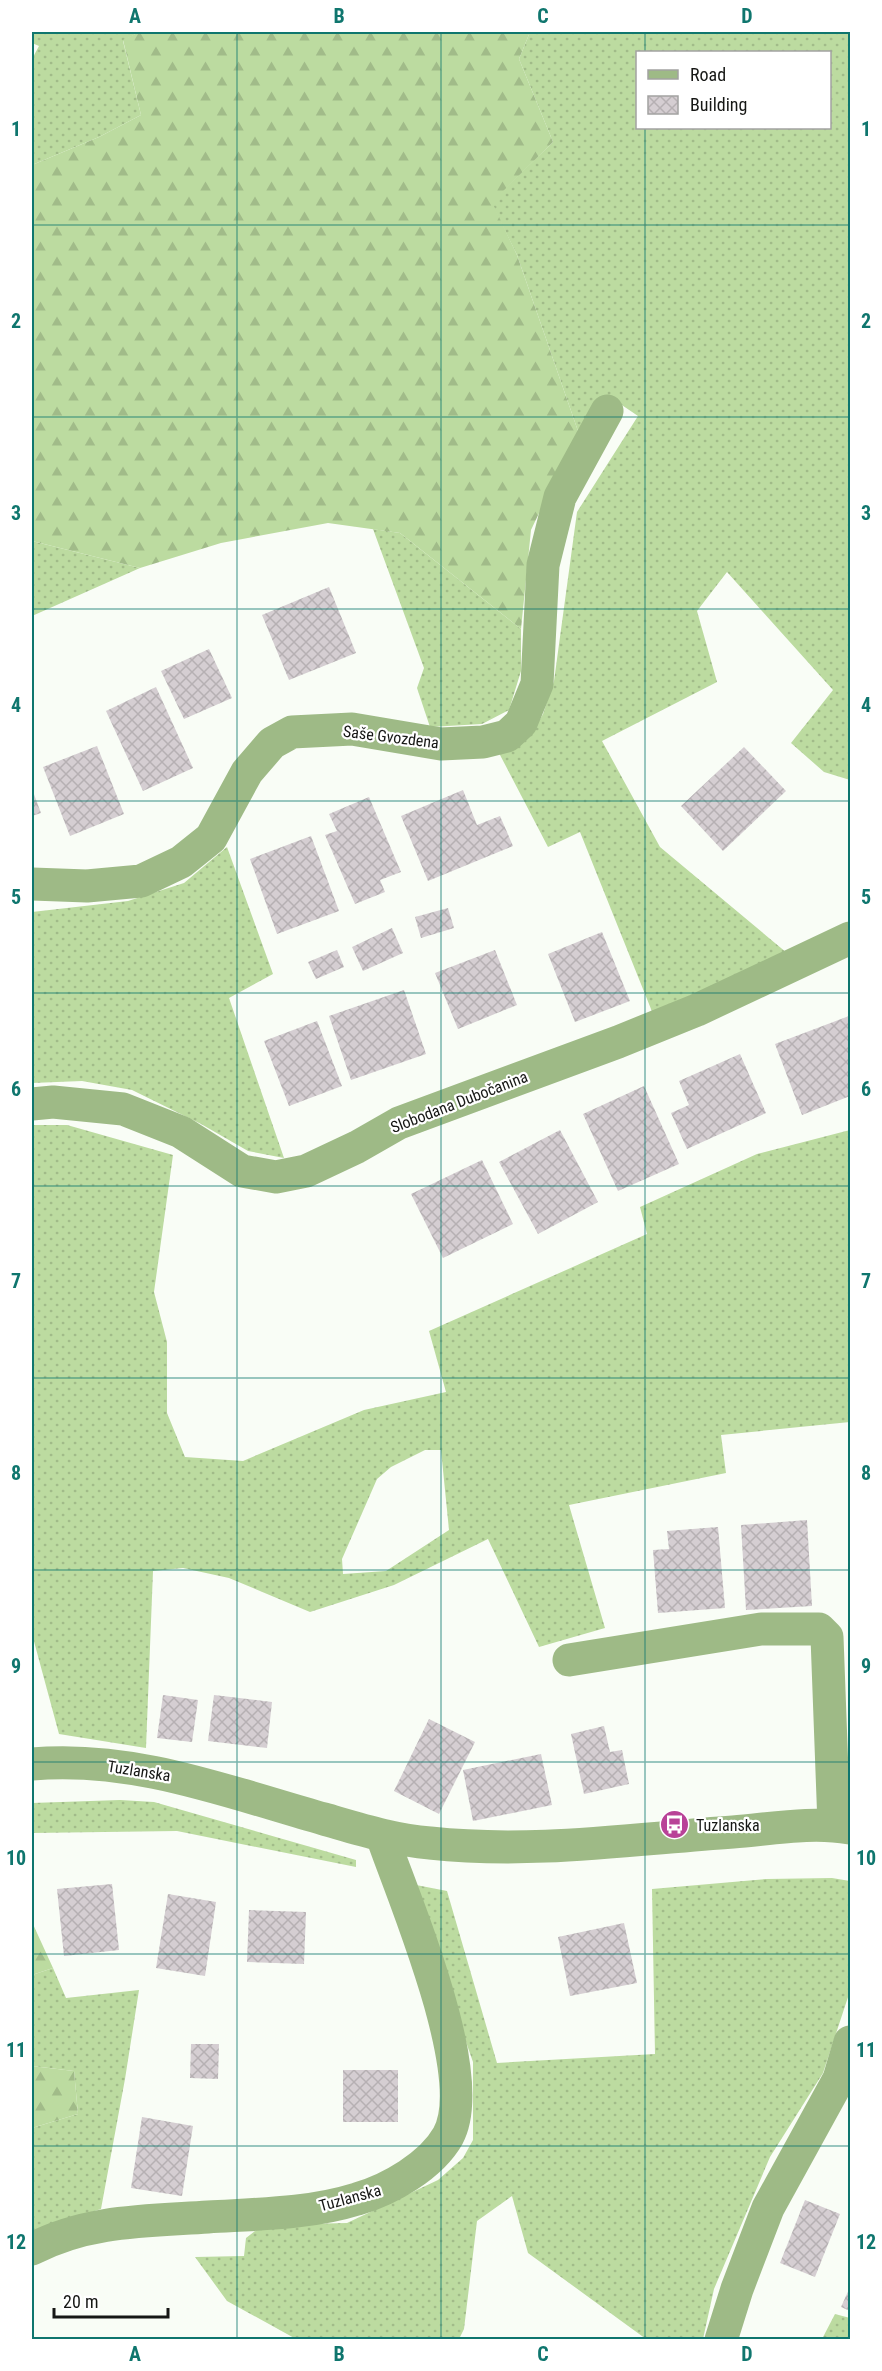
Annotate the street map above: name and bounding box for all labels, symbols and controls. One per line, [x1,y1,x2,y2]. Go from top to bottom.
text: A [129,4,141,28]
text: B [333,4,345,28]
text: C [537,4,549,28]
text: D [741,4,753,28]
legend [636,51,831,129]
text: Road [690,64,726,85]
text: Building [690,94,747,115]
text: 1 [11,117,21,141]
text: 1 [861,117,871,141]
text: 2 [11,309,21,333]
text: 2 [861,309,871,333]
text: 3 [11,501,21,525]
text: 3 [861,501,871,525]
text: 4 [11,693,21,717]
text: 4 [861,693,871,717]
street label: Saše Gvozdena [342,722,440,752]
text: 5 [11,885,21,909]
text: 5 [861,885,871,909]
street label: Slobodana Dubočanina [388,1067,530,1137]
text: 6 [11,1077,21,1101]
text: 6 [861,1077,871,1101]
text: 7 [11,1269,21,1293]
text: 7 [861,1269,871,1293]
text: 8 [11,1461,21,1485]
text: 8 [861,1461,871,1485]
text: 9 [11,1654,21,1678]
text: 9 [861,1654,871,1678]
street label: Tuzlanska [106,1757,172,1785]
bus stop icon: Tuzlanska [659,1809,691,1841]
place label: Tuzlanska [696,1816,760,1835]
text: 10 [6,1846,26,1870]
text: 10 [856,1846,876,1870]
text: 11 [6,2038,26,2062]
text: 11 [856,2038,876,2062]
street label: Tuzlanska [317,2181,383,2215]
text: 12 [6,2230,26,2254]
text: 12 [856,2230,876,2254]
scale bar [54,2281,168,2319]
text: 20 m [63,2291,98,2312]
text: A [129,2342,141,2366]
text: B [333,2342,345,2366]
text: C [537,2342,549,2366]
text: D [741,2342,753,2366]

